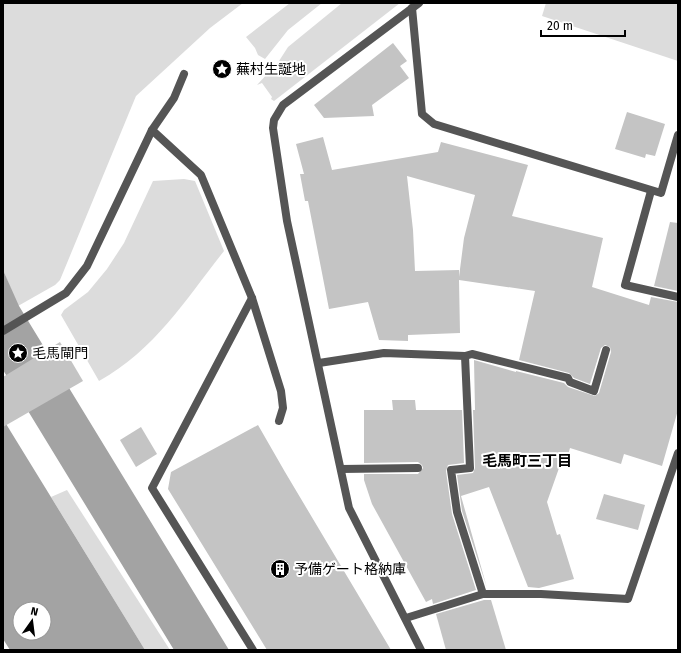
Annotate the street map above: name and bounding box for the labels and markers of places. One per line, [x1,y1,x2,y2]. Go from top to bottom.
place icon: 蕪村生誕地 [211,58,233,80]
place label: 蕪村生誕地 [236,61,306,78]
place icon: 毛馬閘門 [7,342,29,364]
place label: 毛馬閘門 [32,345,88,362]
building icon: 予備ゲート格納庫 [269,558,291,580]
place label: 予備ゲート格納庫 [294,561,406,578]

